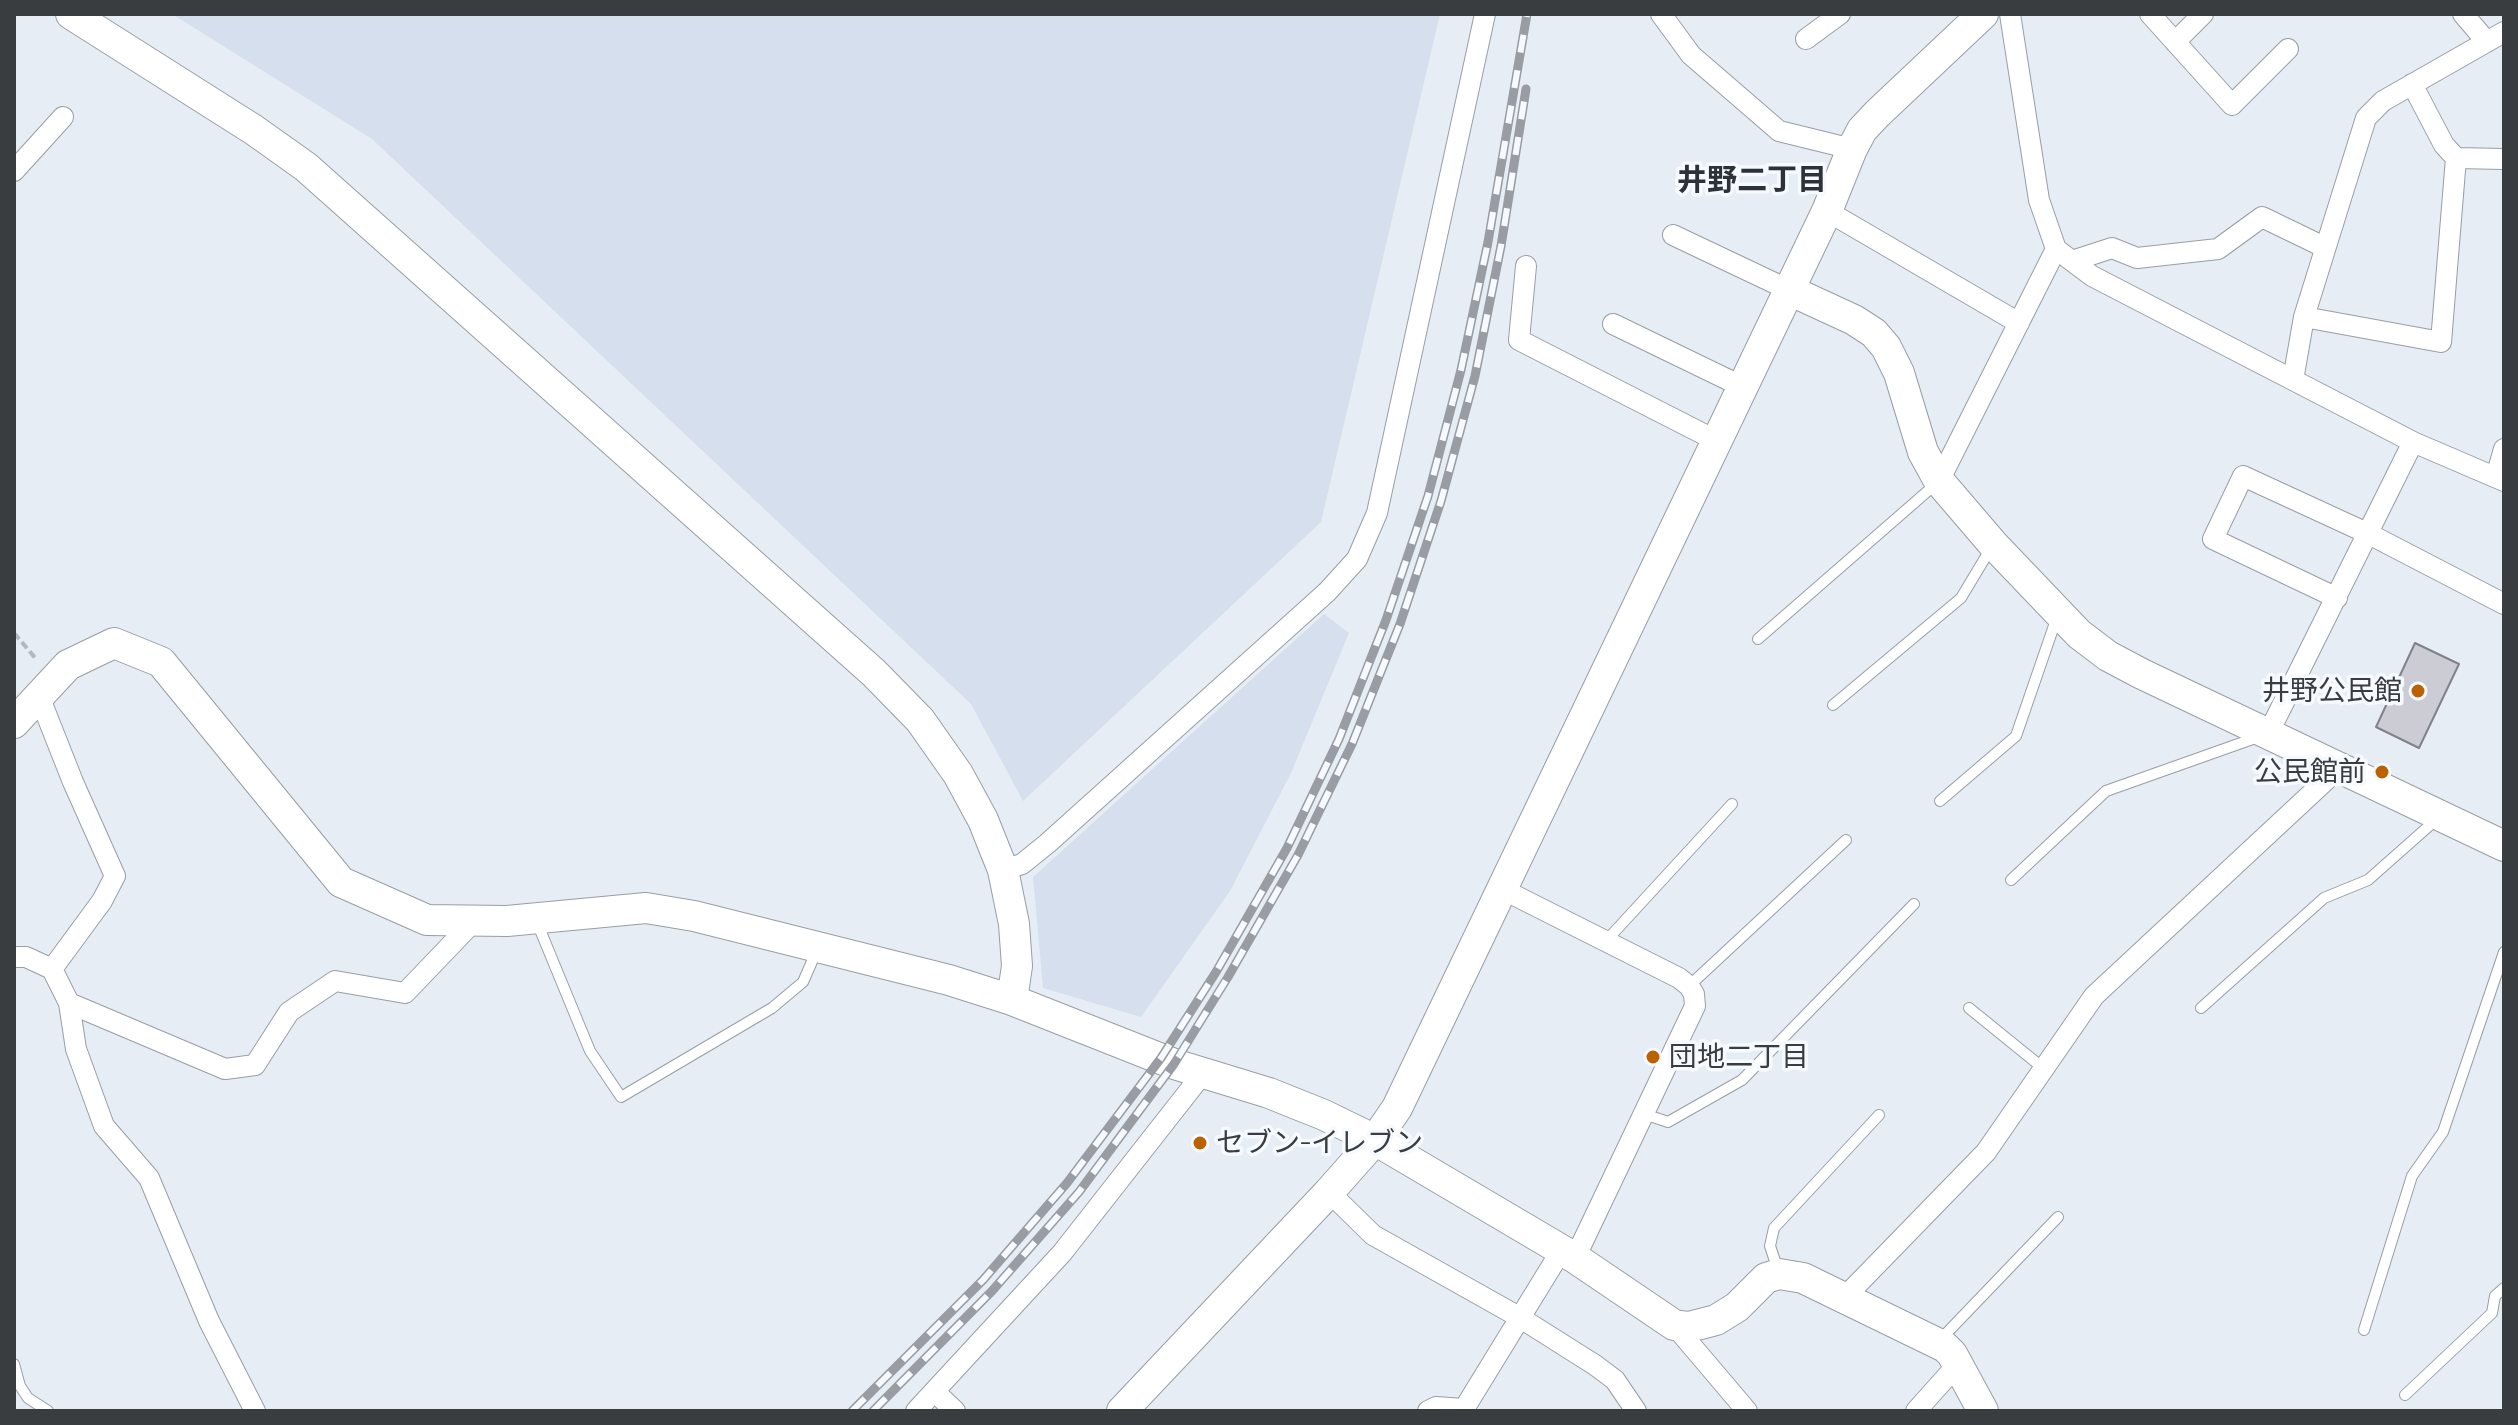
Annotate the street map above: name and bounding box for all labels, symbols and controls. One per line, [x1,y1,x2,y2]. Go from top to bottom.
district label: 井野二丁目 [1677,162,1827,198]
place label: 井野公民館 [2262,674,2402,708]
marker: 井野公民館 [2409,682,2427,700]
place label: 公民館前 [2254,755,2366,789]
marker: 公民館前 [2373,763,2391,781]
place label: 団地二丁目 [1669,1040,1809,1074]
marker: 団地二丁目 [1644,1048,1662,1066]
place label: セブン-イレブン [1216,1126,1423,1160]
marker: セブン-イレブン [1191,1134,1209,1152]

